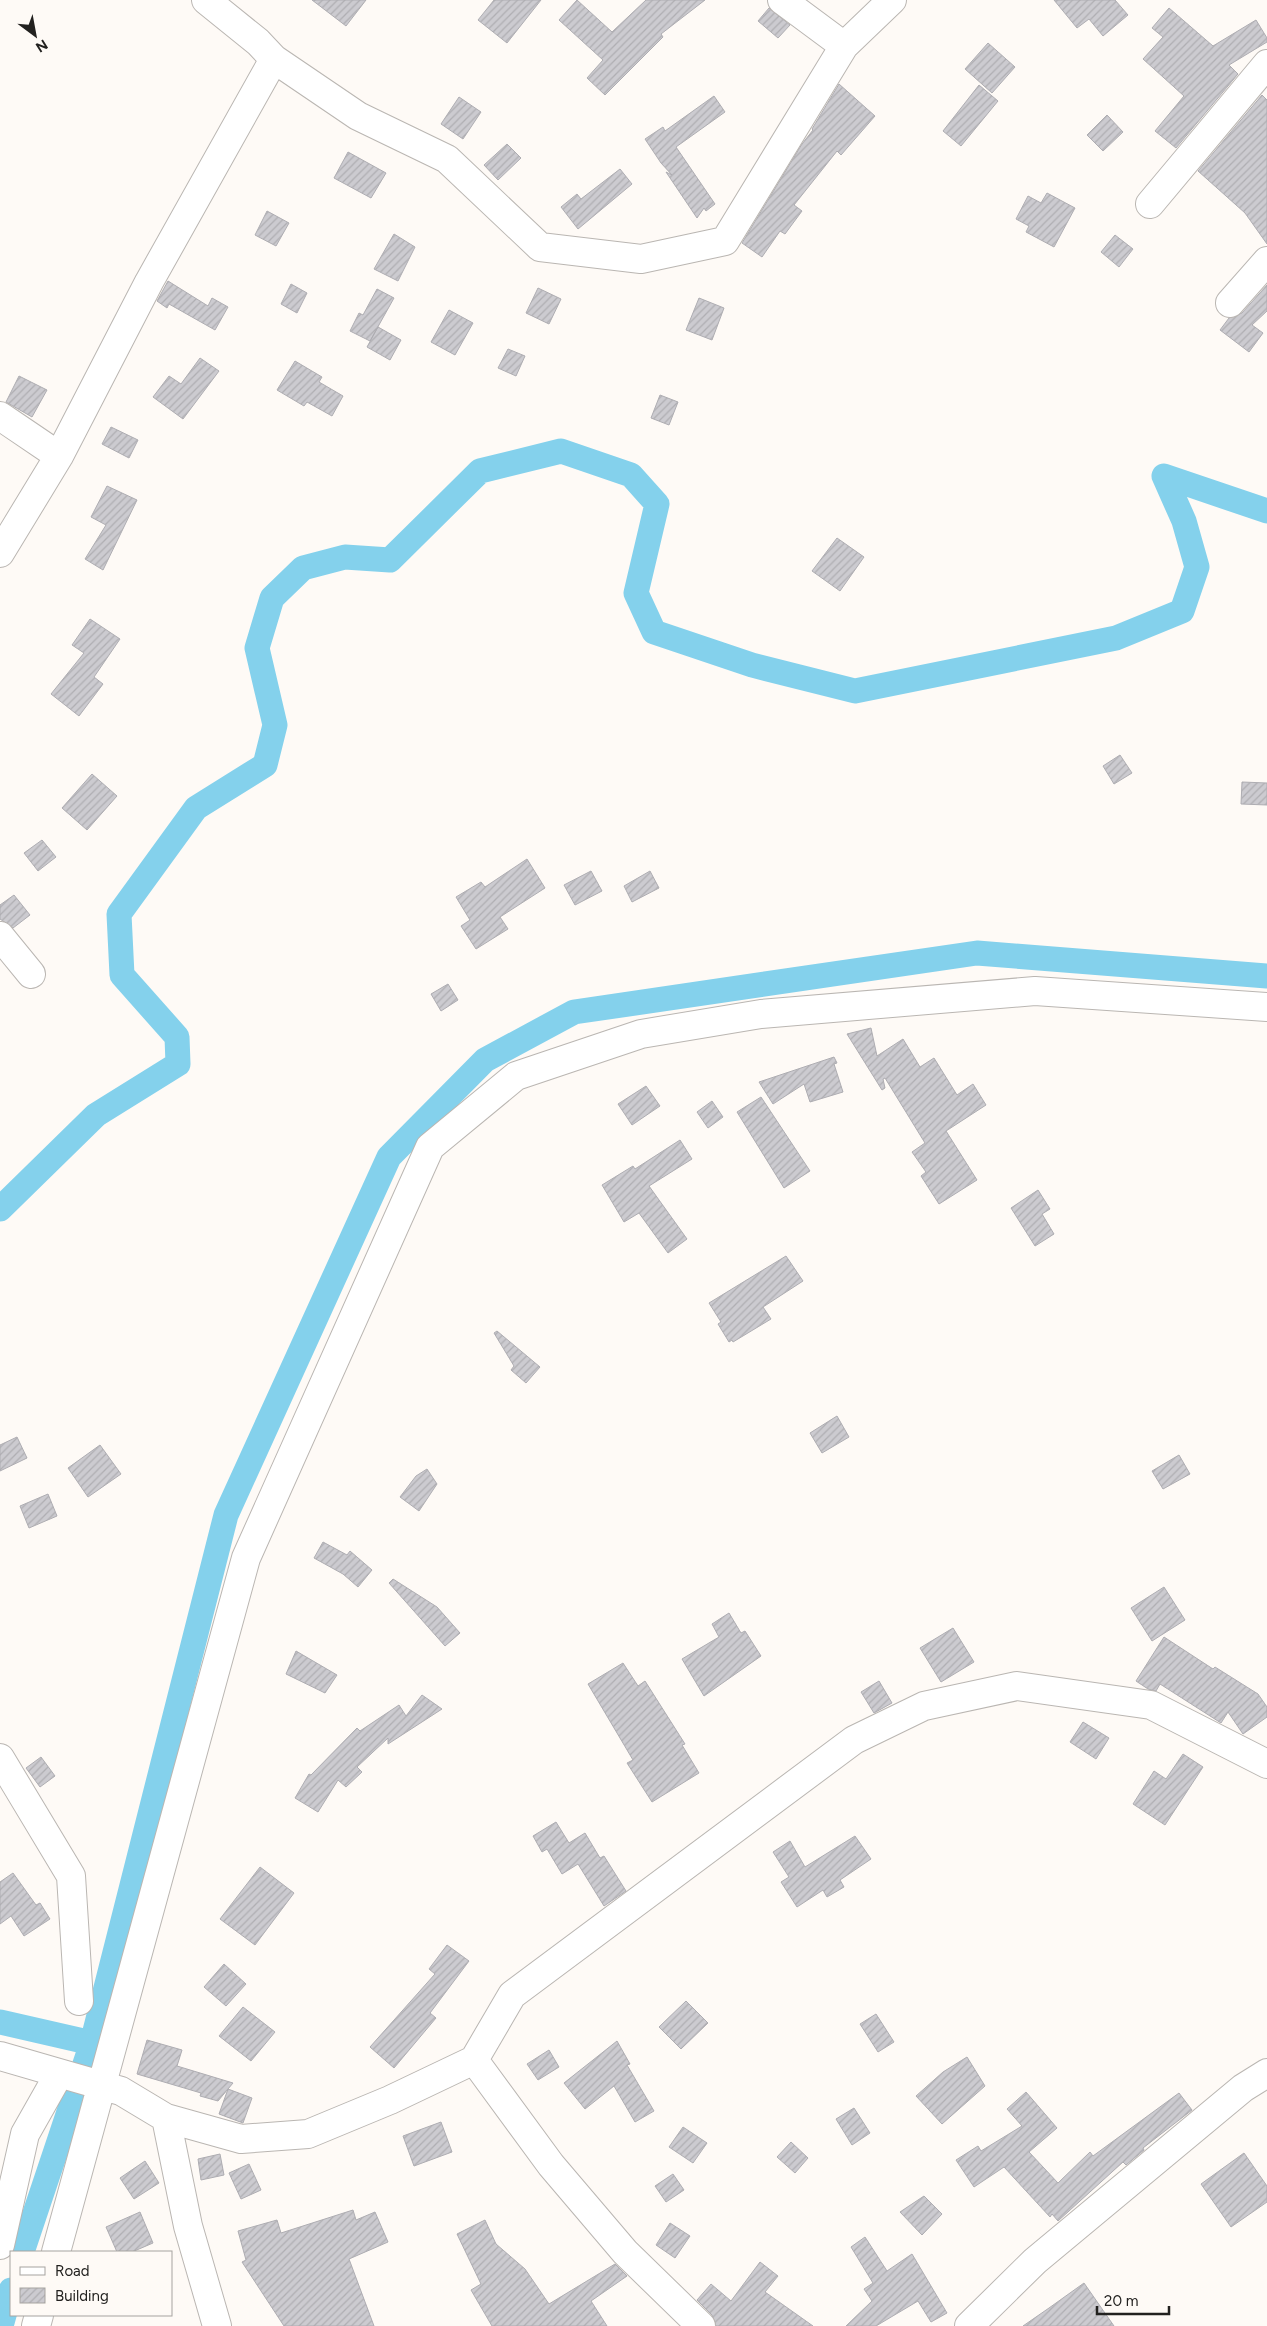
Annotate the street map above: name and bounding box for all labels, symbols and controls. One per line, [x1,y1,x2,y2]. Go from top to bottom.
north arrow [10,10,60,60]
text: N [33,36,51,56]
legend [10,2251,172,2316]
text: Road [55,2262,90,2280]
scale bar [1097,2284,1170,2316]
text: Building [55,2287,109,2305]
text: 20 m [1104,2292,1138,2310]

